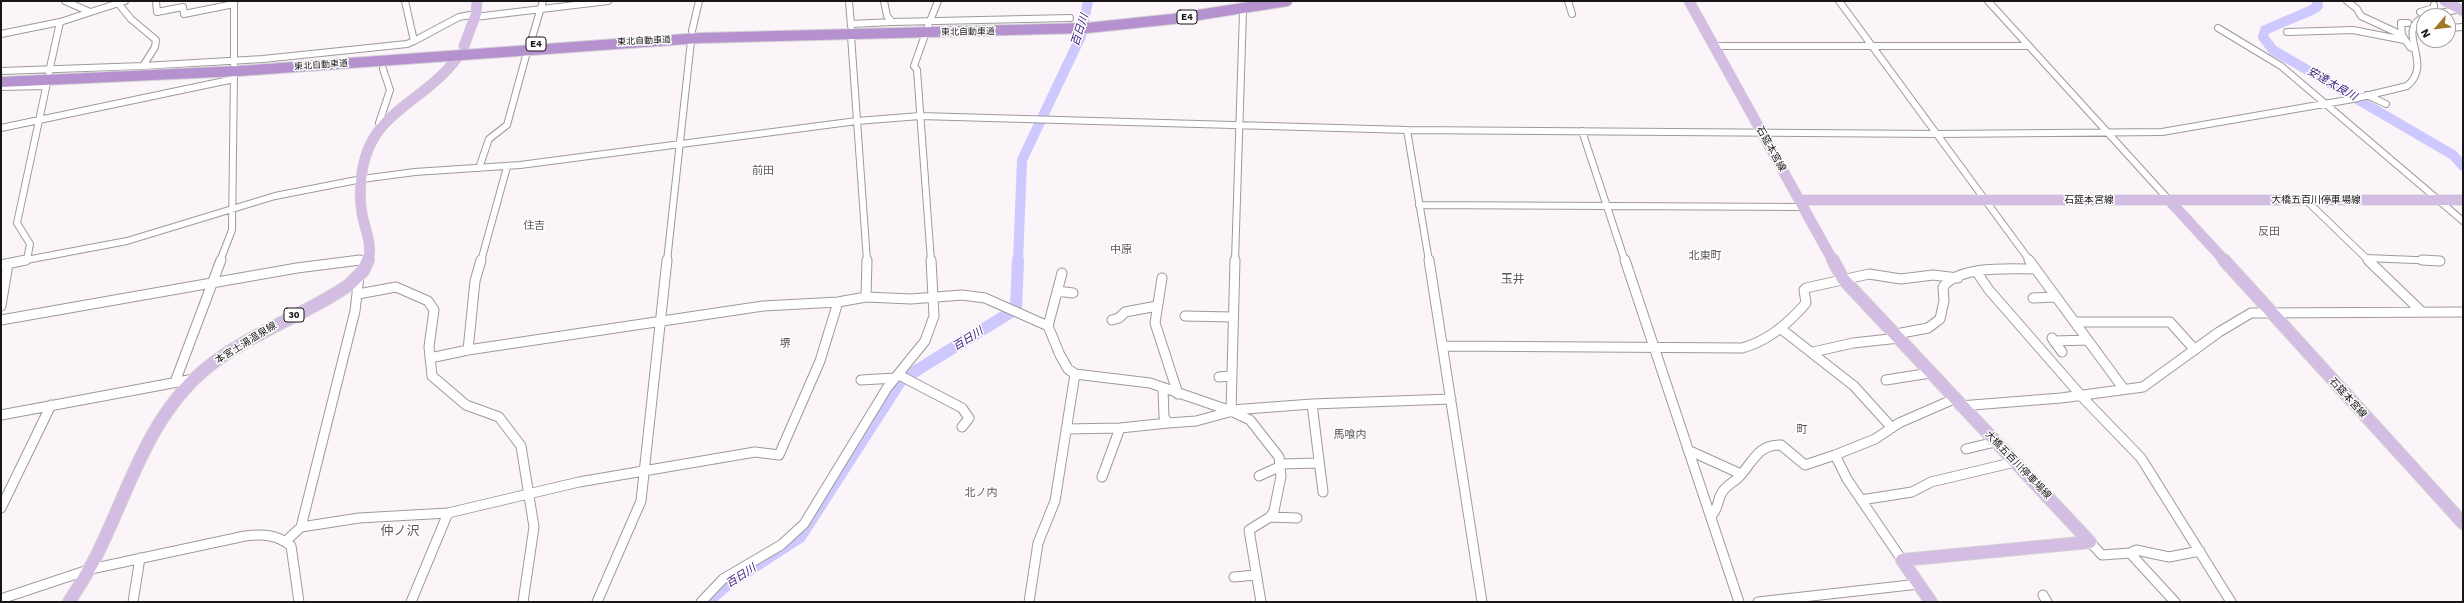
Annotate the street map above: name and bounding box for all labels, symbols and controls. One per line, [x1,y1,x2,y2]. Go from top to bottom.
north arrow [2416,8,2456,48]
road number: E4 [1177,10,1197,24]
water label: 百日川 [1069,12,1091,48]
street label: 東北自動車道 [941,26,995,38]
text: N [2418,27,2433,40]
street label: 東北自動車道 [617,34,671,48]
road number: E4 [526,37,546,51]
street label: 東北自動車道 [294,58,348,72]
water label: 安達太良川 [2305,65,2359,103]
street label: 石筵本宮線 [1754,124,1788,174]
district label: 前田 [752,164,774,178]
street label: 石筵本宮線 [2064,194,2114,206]
street label: 大橋五百川停車場線 [2271,194,2361,206]
district label: 住吉 [523,219,545,233]
district label: 反田 [2258,225,2280,239]
district label: 中原 [1110,243,1132,257]
district label: 北東町 [1689,249,1721,263]
district label: 玉井 [1501,272,1525,286]
road number: 30 [284,308,304,322]
street label: 本宮土湯温泉線 [213,319,279,367]
water label: 百日川 [951,325,985,353]
district label: 堺 [780,337,790,351]
street label: 石筵本宮線 [2327,375,2369,421]
district label: 町 [1797,423,1807,437]
district label: 馬喰内 [1334,428,1366,442]
street label: 大橋五百川停車場線 [1982,428,2054,502]
district label: 北ノ内 [965,486,997,500]
district label: 仲ノ沢 [381,523,419,539]
water label: 百日川 [724,561,758,591]

